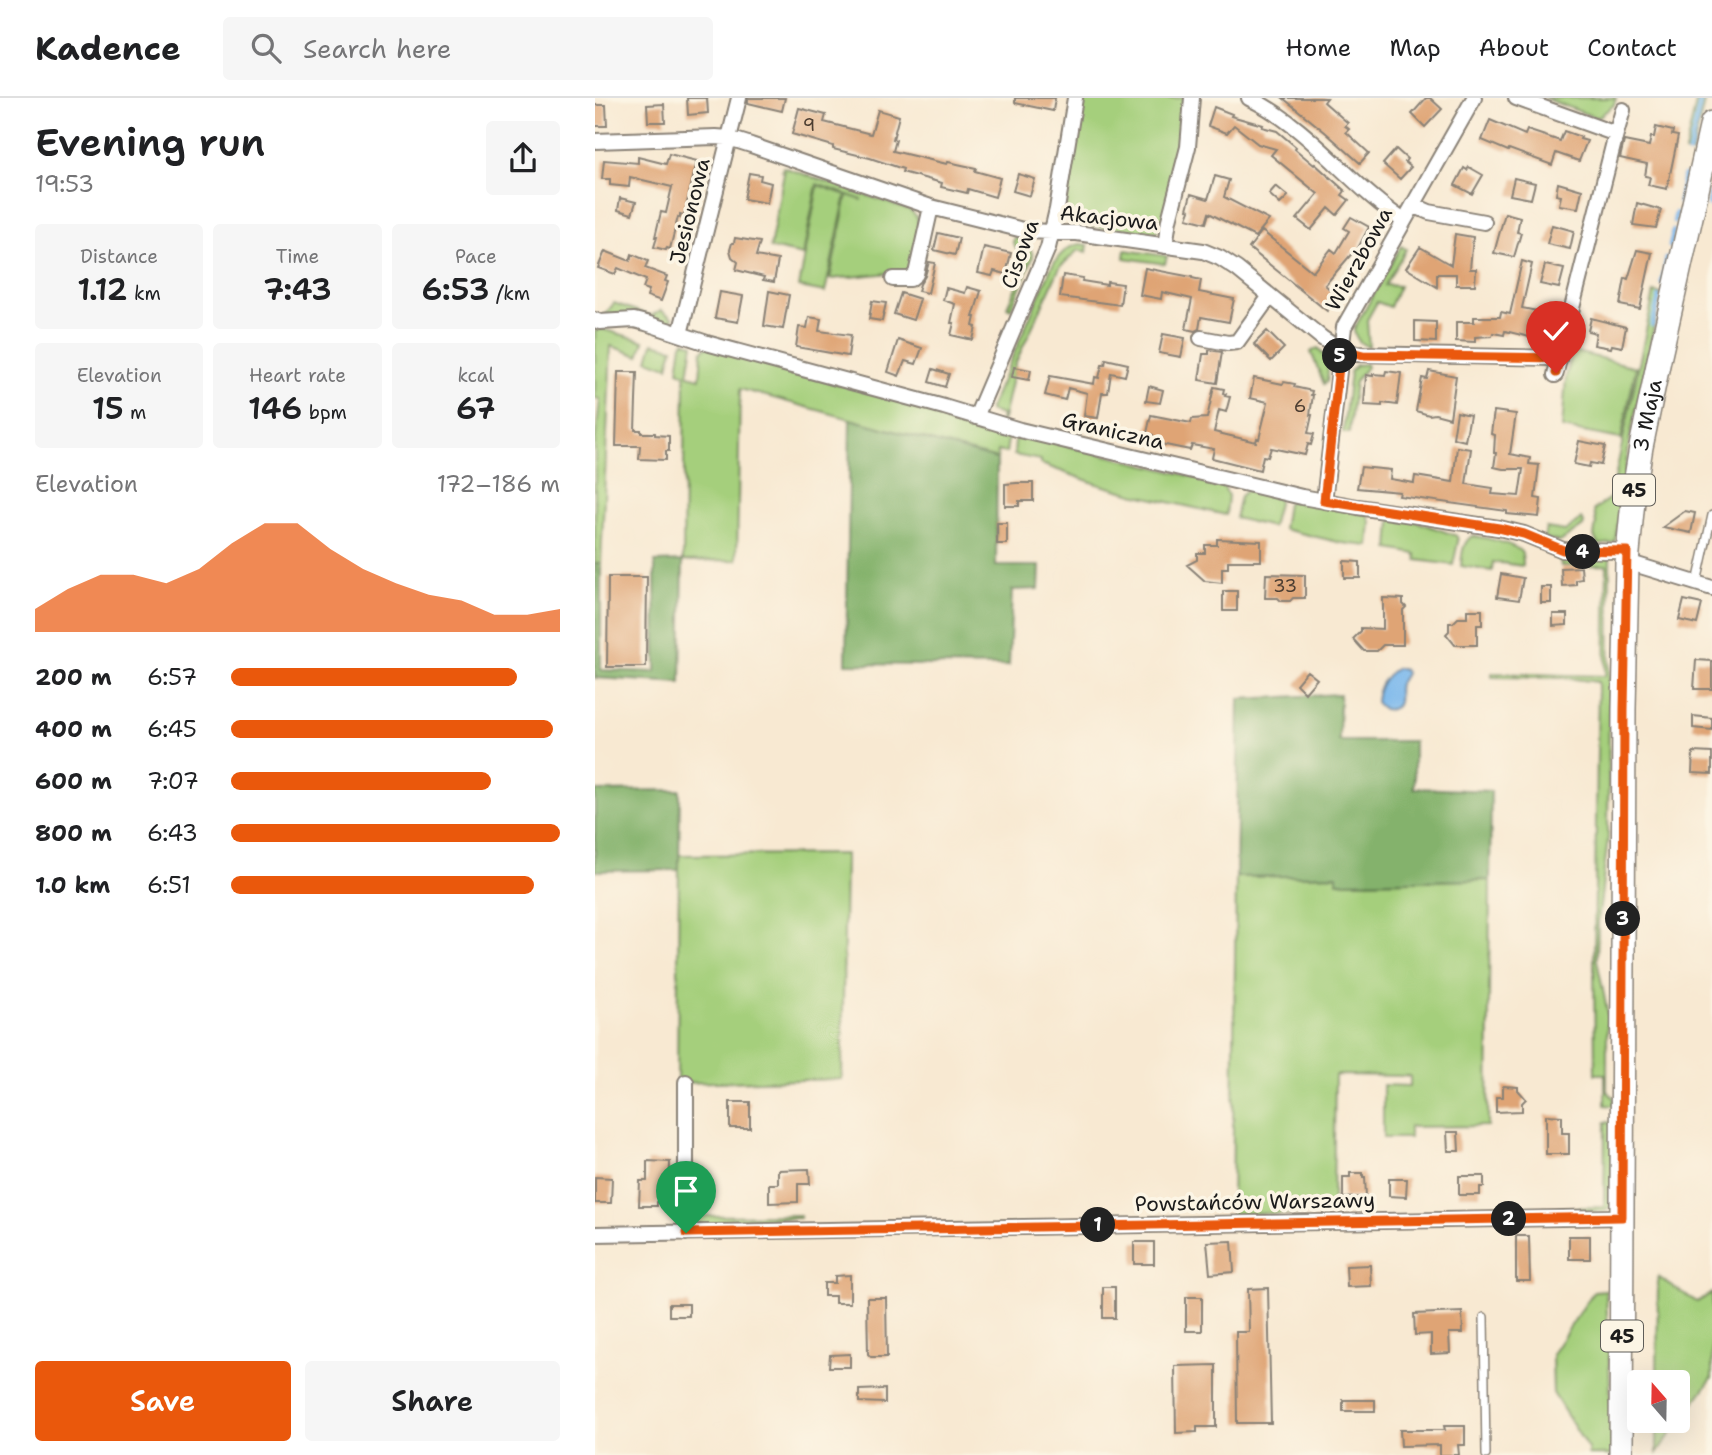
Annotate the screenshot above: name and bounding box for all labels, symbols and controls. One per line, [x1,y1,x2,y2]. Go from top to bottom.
search box [223,17,713,80]
text: Kadence [35,26,181,71]
icon: search [247,29,285,67]
text: Search here [303,31,451,66]
text: Home [1285,32,1351,64]
text: Map [1389,32,1441,64]
text: About [1479,32,1549,64]
text: Contact [1587,32,1677,64]
house number: 9 [803,113,815,137]
text: Evening run [35,117,265,168]
button: share [486,121,560,195]
street label: Jesionowa [663,155,717,267]
text: 19:53 [35,169,94,199]
street label: Akacjowa [1058,199,1160,237]
street label: Wierzbowa [1319,202,1399,316]
street label: Cisowa [995,215,1045,293]
text: Distance [80,244,158,269]
text: Time [276,244,319,269]
text: Pace [455,244,497,269]
text: 1.12 [77,269,128,310]
text: 7:43 [263,269,332,310]
text: 6:53 [422,269,490,310]
text: km [128,281,161,306]
text: /km [490,281,530,306]
pin [1526,301,1586,373]
icon: check [1537,312,1575,350]
pin: 5 [1323,338,1357,374]
text: 5 [1334,343,1345,368]
text: Elevation [77,363,162,388]
text: Heart rate [249,363,346,388]
text: kcal [457,363,494,388]
street label: 3 Maja [1626,377,1669,454]
text: 15 [92,388,124,429]
text: 146 [248,388,302,429]
text: 67 [456,388,496,429]
house number: 6 [1294,394,1306,418]
text: m [124,400,146,425]
text: bpm [302,400,347,425]
street label: Graniczna [1059,406,1167,456]
text: Elevation [35,469,138,499]
text: 172–186 m [437,469,560,499]
road number: 45 [1613,474,1655,506]
pin: 4 [1565,534,1601,570]
text: 4 [1576,539,1589,564]
house number: 33 [1273,574,1297,598]
text: 200 m [35,662,112,692]
text: 6:57 [147,662,197,692]
text: 400 m [35,714,112,744]
text: 6:45 [147,714,197,744]
text: 600 m [35,766,112,796]
text: 7:07 [147,766,199,796]
text: 800 m [35,818,112,848]
text: 6:43 [147,818,198,848]
text: 1.0 km [35,870,110,900]
text: 6:51 [147,870,191,900]
pin: 3 [1605,902,1641,936]
text: 3 [1616,906,1629,931]
pin [656,1161,716,1233]
icon: arrive [667,1172,705,1210]
street label: Powstańców Warszawy [1135,1186,1375,1218]
pin: 2 [1492,1202,1527,1236]
text: 2 [1502,1206,1515,1231]
pin: 1 [1081,1208,1115,1242]
text: 1 [1093,1212,1102,1237]
road number: 45 [1601,1320,1643,1352]
button: Save [35,1361,291,1441]
button: Share [305,1361,560,1441]
north arrow [1627,1370,1691,1433]
map controls [1627,1370,1690,1433]

